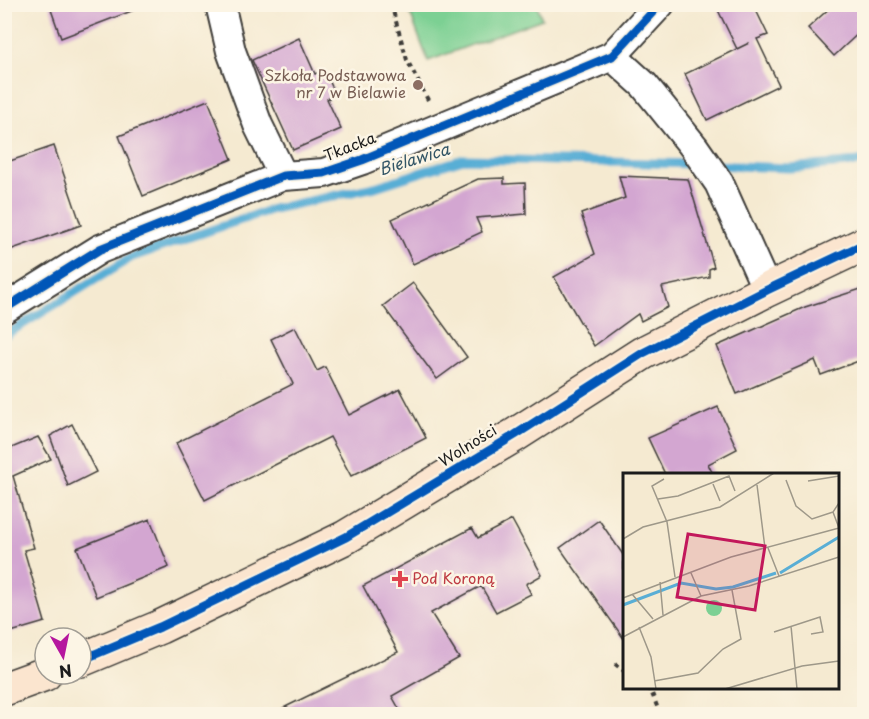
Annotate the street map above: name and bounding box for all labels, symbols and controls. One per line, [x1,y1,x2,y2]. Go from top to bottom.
place label: Szkoła Podstawowa nr 7 w Bielawie [264,63,407,103]
marker: Szkoła Podstawowa nr 7 w Bielawie [411,78,425,92]
street label: Tkacka [320,125,379,166]
water label: Bielawica [375,136,453,180]
street label: Wolności [434,418,501,472]
inset map [623,473,839,689]
place label: Pod Koroną [412,566,495,589]
marker: Pod Koroną [393,572,407,586]
north arrow [33,626,93,686]
text: N [57,659,74,685]

